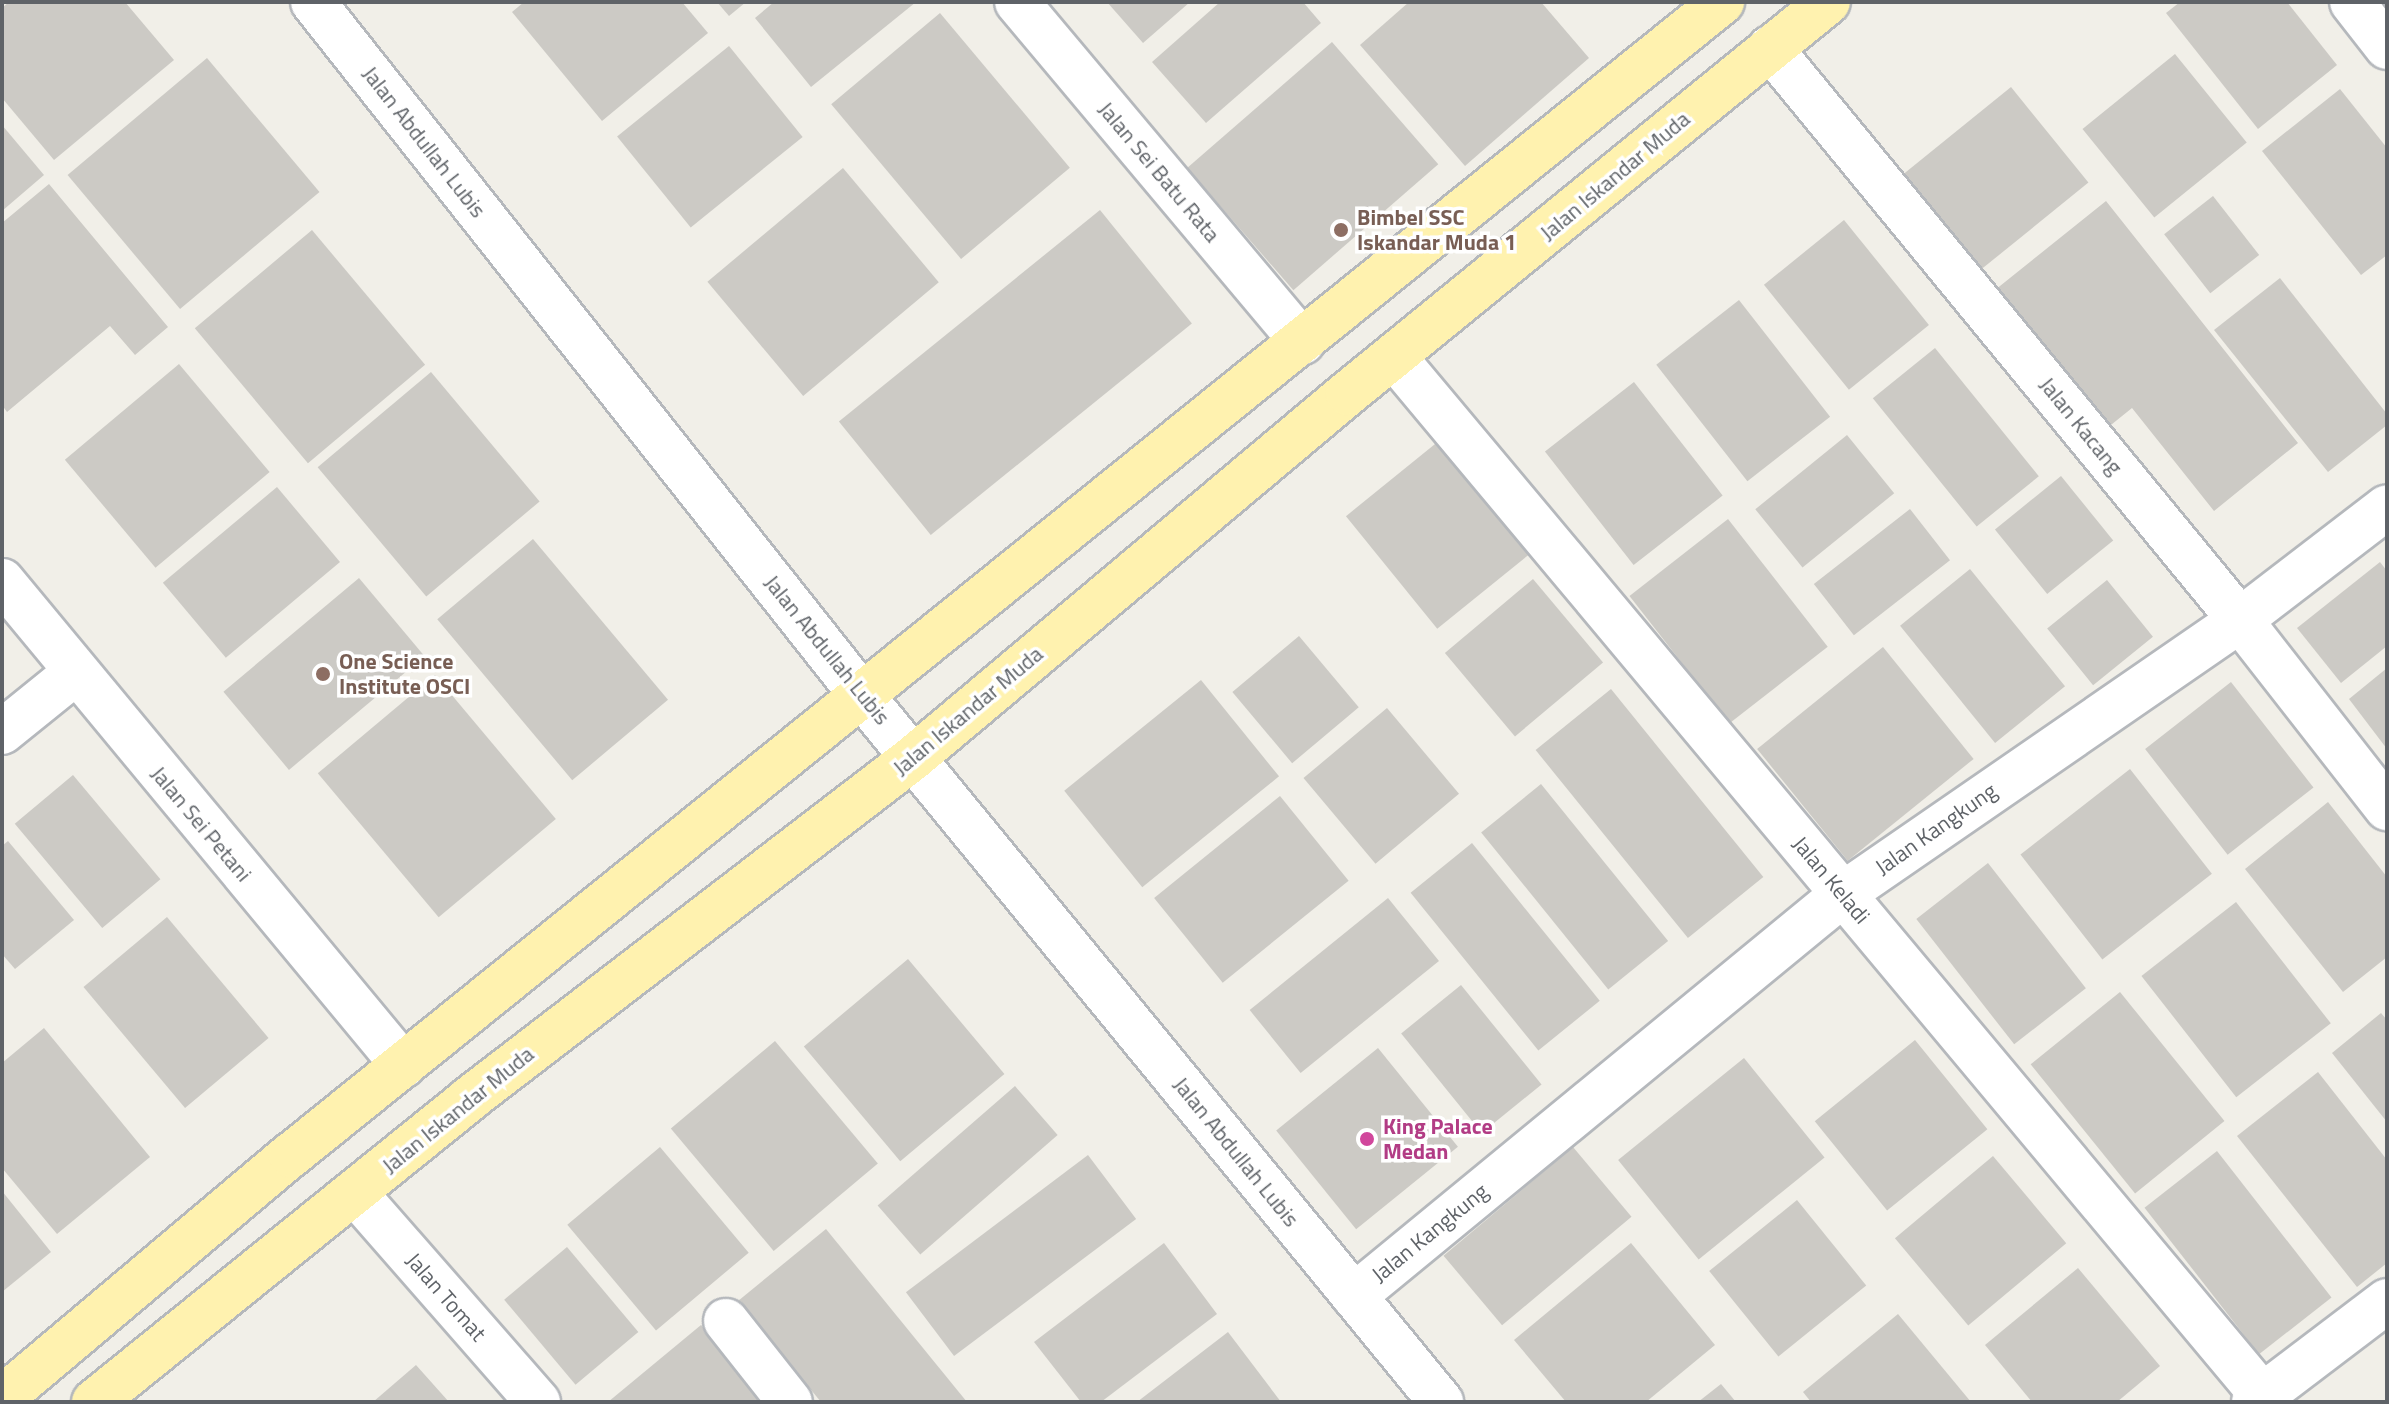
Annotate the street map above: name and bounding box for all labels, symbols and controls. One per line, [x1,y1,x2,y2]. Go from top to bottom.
street label: Jalan Abdullah Lubis [357,61,491,223]
street label: Jalan Sei Batu Rata [1093,96,1225,248]
street label: Jalan Iskandar Muda [1535,106,1695,246]
place label: Bimbel SSC Iskandar Muda 1 [1357,204,1516,256]
marker: Bimbel SSC Iskandar Muda 1 [1332,221,1350,239]
street label: Jalan Kacang [2034,372,2128,480]
street label: Jalan Abdullah Lubis [759,570,895,730]
street label: Jalan Iskandar Muda [888,641,1048,781]
place label: One Science Institute OSCI [339,648,470,700]
marker: One Science Institute OSCI [314,665,332,683]
street label: Jalan Sei Petani [145,761,257,887]
street label: Jalan Kangkung [1870,777,2002,881]
street label: Jalan Keladi [1787,831,1875,929]
street label: Jalan Iskandar Muda [377,1041,539,1179]
street label: Jalan Abdullah Lubis [1168,1072,1304,1232]
place label: King Palace Medan [1383,1113,1493,1164]
marker: King Palace Medan [1358,1130,1376,1148]
street label: Jalan Kangkung [1366,1178,1494,1288]
street label: Jalan Tomat [400,1247,492,1347]

